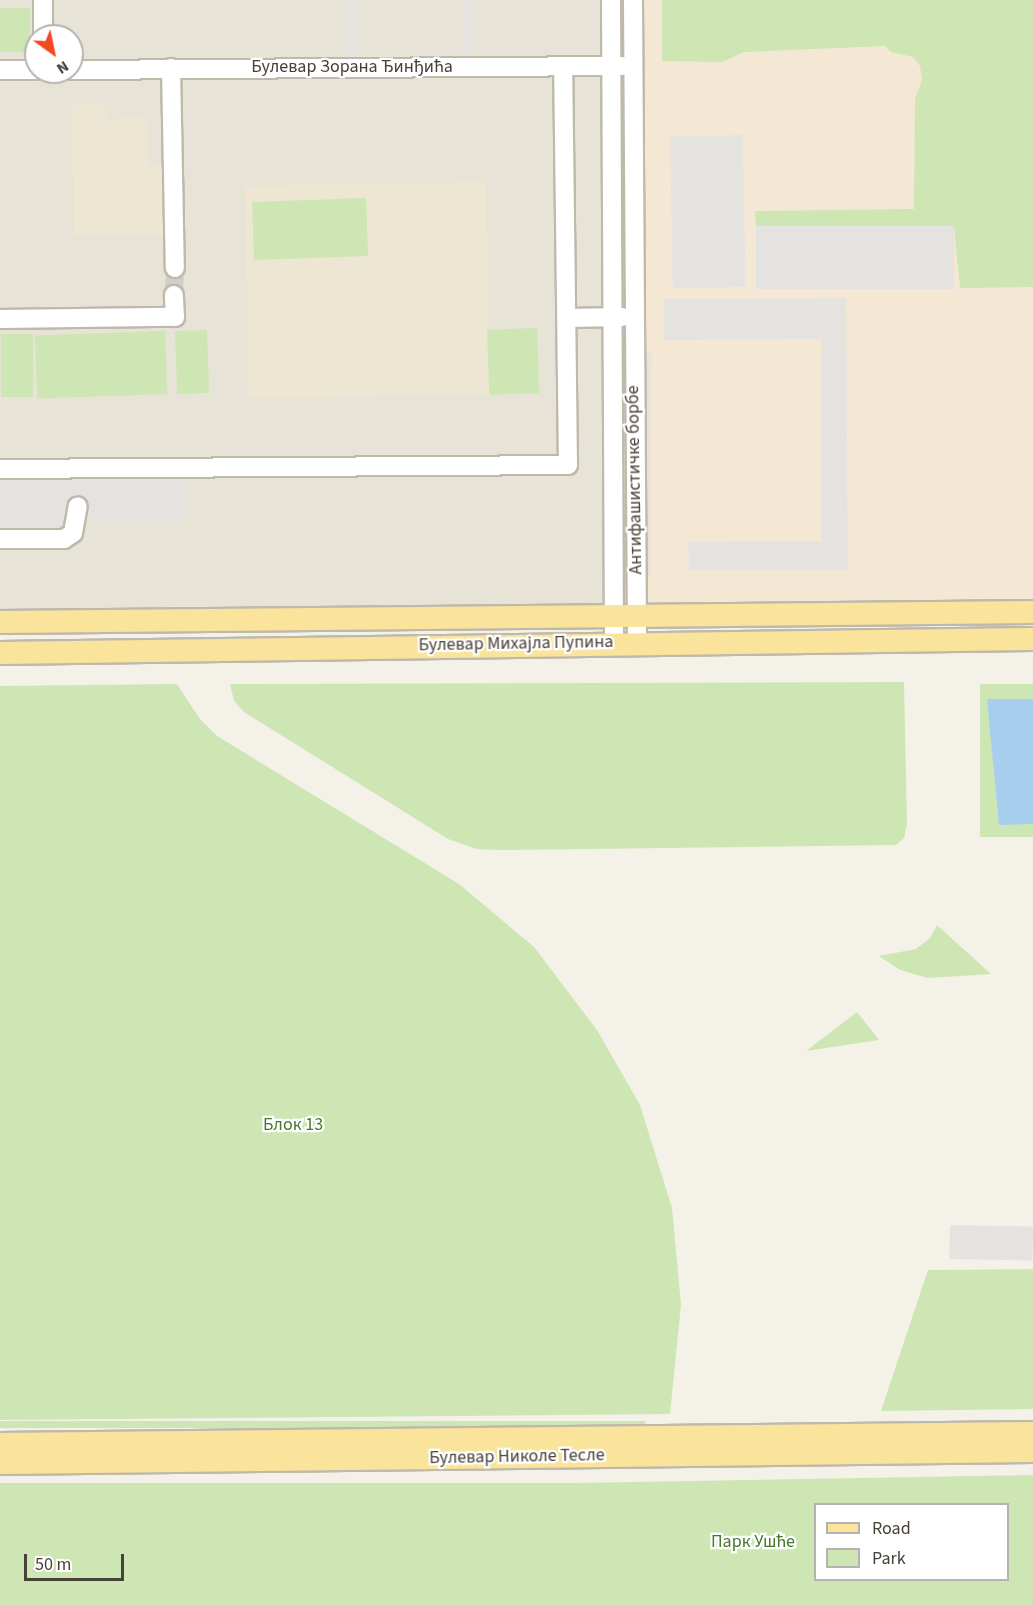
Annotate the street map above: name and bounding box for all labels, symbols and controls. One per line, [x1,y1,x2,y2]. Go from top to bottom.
north arrow [24,24,84,84]
text: N [52,55,73,80]
street label: Булевар Зорана Ђинђића [251,56,453,78]
street label: Антифашистичке борбе [623,385,647,575]
street label: Булевар Михајла Пупина [418,632,614,656]
park label: Блок 13 [263,1114,323,1136]
street label: Булевар Николе Тесле [429,1445,605,1469]
legend [814,1503,1009,1581]
text: Road [872,1516,911,1541]
park label: Парк Ушће [711,1531,795,1553]
scale bar [27,1542,128,1580]
text: Park [872,1546,906,1571]
text: 50 m [35,1552,71,1577]

